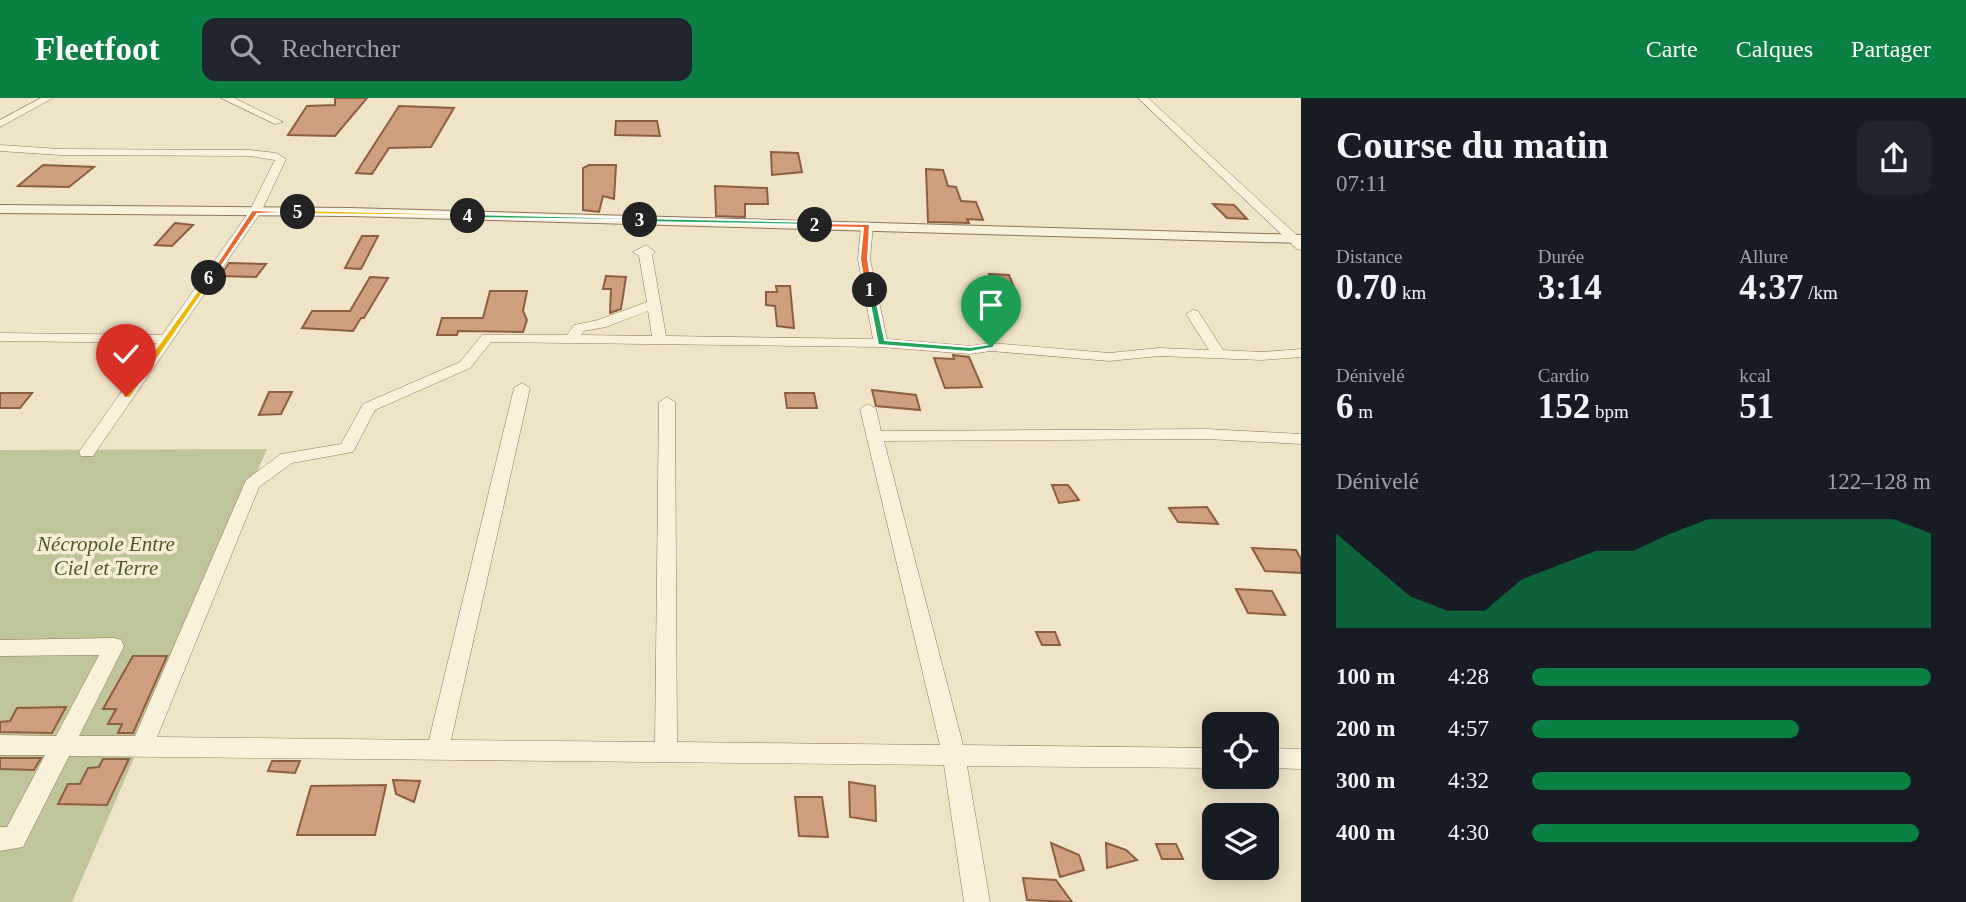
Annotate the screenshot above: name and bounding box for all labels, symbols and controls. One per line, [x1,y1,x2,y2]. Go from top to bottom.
search box [202,18,692,81]
icon: search [226,30,264,68]
text: Fleetfoot [35,31,160,67]
text: Rechercher [282,34,400,63]
text: Carte [1646,36,1698,62]
text: Calques [1736,36,1813,62]
text: Partager [1851,36,1931,62]
button: share [1857,121,1931,195]
text: Course du matin [1336,124,1608,166]
text: 07:11 [1336,171,1388,196]
pin: 5 [280,194,316,230]
pin: 4 [450,198,486,234]
text: 5 [293,201,302,222]
pin: 3 [622,202,658,238]
text: 4 [463,205,472,226]
pin: 2 [798,208,832,242]
text: 3 [635,209,644,230]
text: 2 [810,214,819,235]
text: Distance [1336,246,1402,267]
text: Durée [1538,246,1584,267]
text: Allure [1739,246,1788,267]
pin: 6 [192,260,227,296]
text: 6 [204,267,213,288]
text: 0.70 [1336,268,1397,307]
text: 3:14 [1538,268,1602,307]
text: 4:37 [1739,268,1803,307]
pin: 1 [852,272,888,308]
pin [961,275,1021,347]
text: 1 [865,279,874,300]
text: km [1397,282,1426,303]
text: /km [1803,282,1838,303]
icon: arrive [972,286,1010,324]
pin [96,324,156,396]
icon: check [107,335,145,373]
text: Dénivelé [1336,365,1405,386]
text: Cardio [1538,365,1589,386]
text: kcal [1739,365,1771,386]
text: 6 [1336,387,1354,426]
text: 152 [1538,387,1590,426]
text: 51 [1739,387,1774,426]
text: m [1354,401,1373,422]
text: bpm [1590,401,1629,422]
text: Dénivelé [1336,469,1419,494]
text: 122–128 m [1827,469,1931,494]
park label: Nécropole Entre Ciel et Terre [36,532,175,580]
text: 100 m [1336,664,1395,689]
text: 4:28 [1448,664,1489,689]
map controls [1202,712,1279,880]
button: locate [1202,712,1279,789]
text: 200 m [1336,716,1395,741]
text: 4:57 [1448,716,1489,741]
text: 300 m [1336,768,1395,793]
text: 4:32 [1448,768,1489,793]
button: layers [1202,803,1279,880]
text: 400 m [1336,820,1395,845]
text: 4:30 [1448,820,1489,845]

